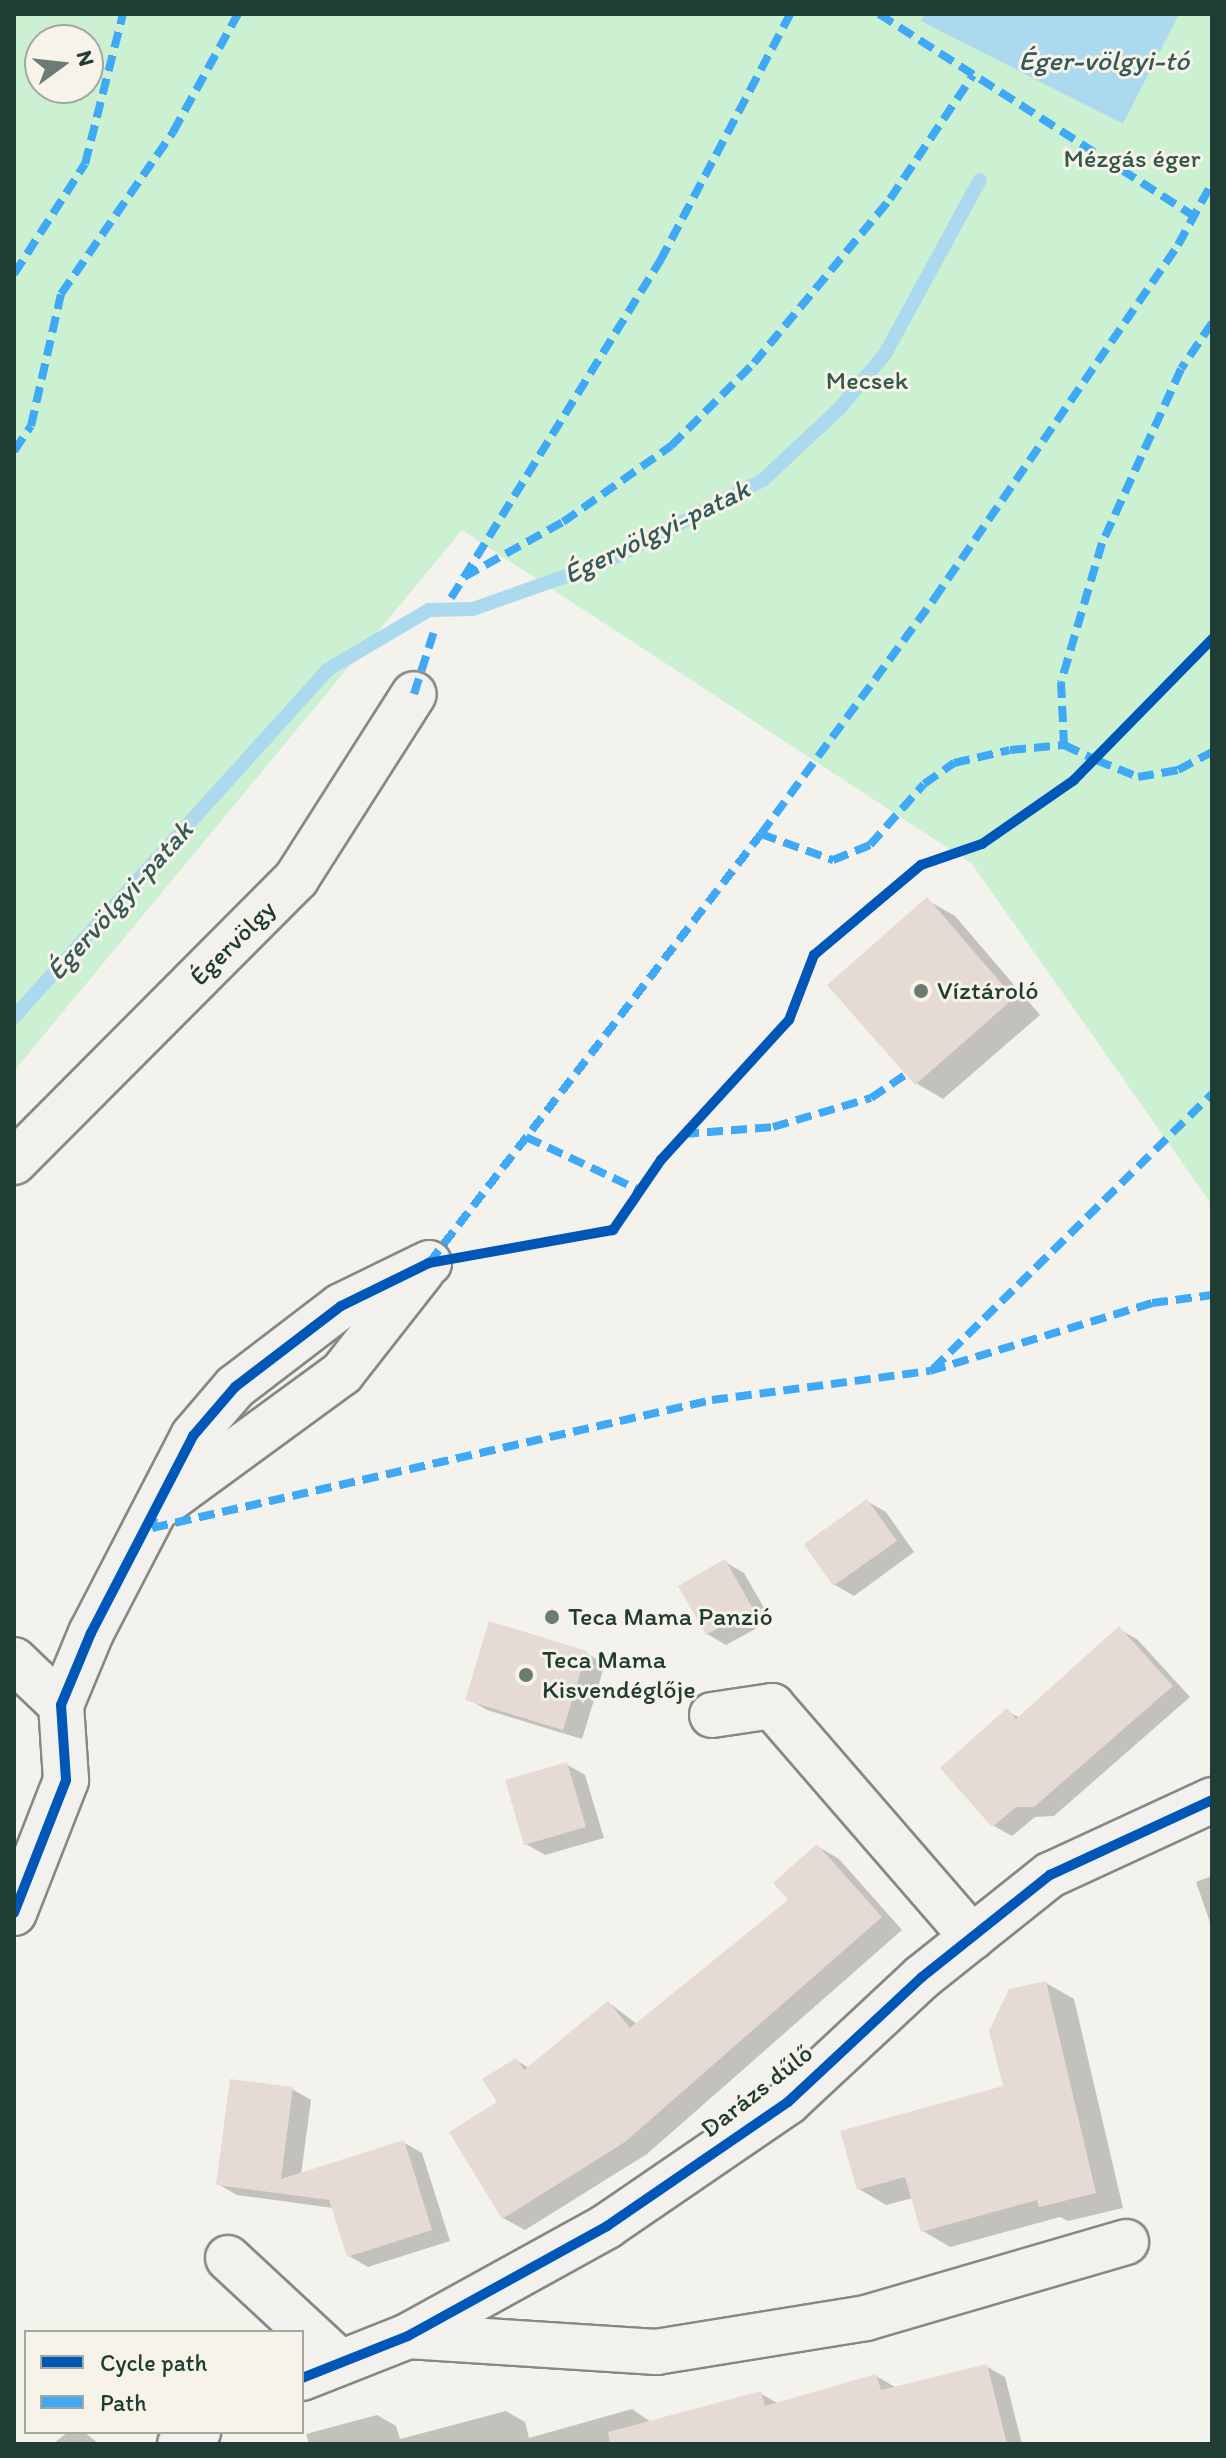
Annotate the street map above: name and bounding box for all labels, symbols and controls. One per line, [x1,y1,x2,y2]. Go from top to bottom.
north arrow [24,24,104,104]
water label: Éger-völgyi-tó [1019,43,1189,77]
text: N [71,47,101,69]
park label: Mézgás éger [1063,143,1201,175]
park label: Mecsek [826,365,908,397]
water label: Égervölgyi-patak [557,471,755,591]
water label: Égervölgyi-patak [39,813,199,987]
street label: Égervölgy [184,894,282,992]
place label: Víztároló [937,975,1039,1007]
marker: Víztároló [912,982,930,1000]
place label: Teca Mama Panzió [568,1601,772,1633]
marker: Teca Mama Panzió [543,1608,561,1626]
place label: Teca Mama Kisvendéglője [542,1644,696,1706]
marker: Teca Mama Kisvendéglője [517,1666,535,1684]
street label: Darázs dűlő [695,2038,819,2144]
legend [24,2330,304,2434]
text: Cycle path [100,2348,207,2377]
text: Path [100,2388,147,2417]

